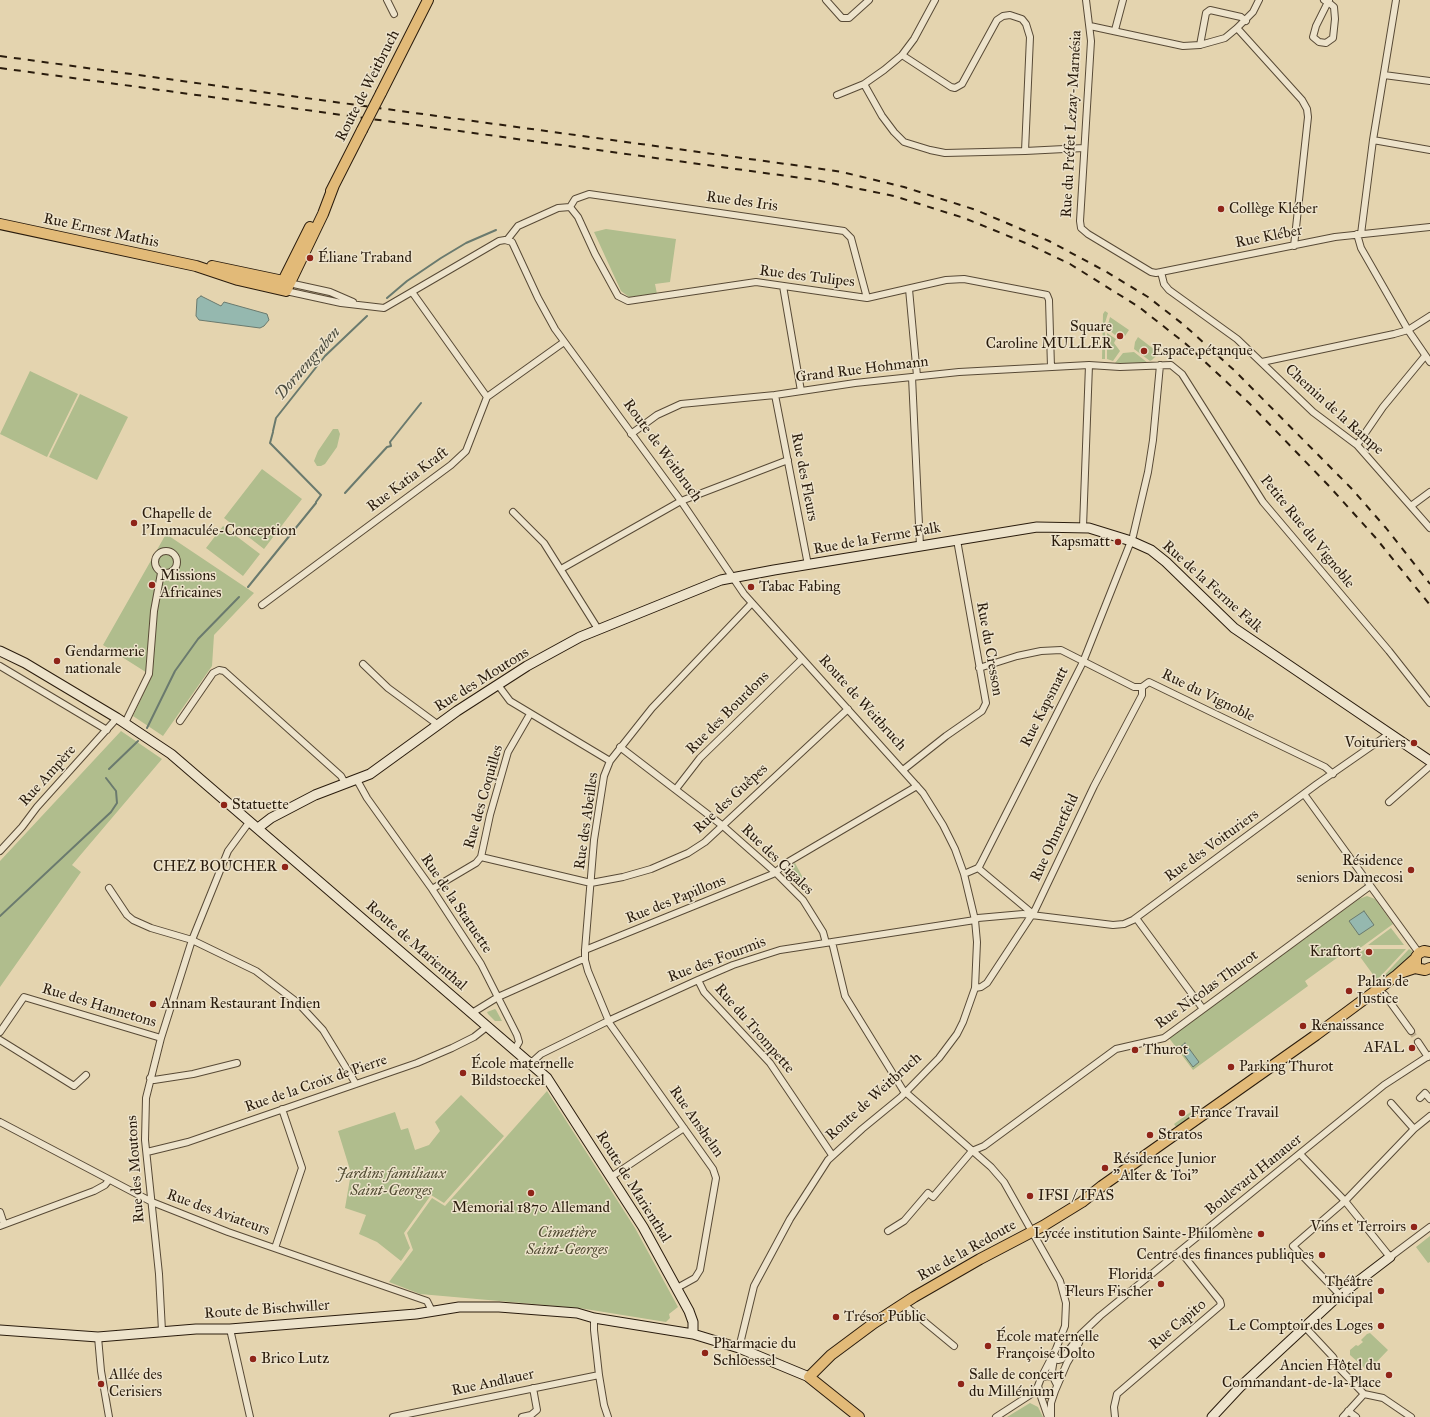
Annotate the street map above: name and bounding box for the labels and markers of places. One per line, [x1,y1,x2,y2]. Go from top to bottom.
place label: Collège Kléber [1229,200,1318,218]
marker: Collège Kléber [1216,204,1226,214]
place label: Éliane Traband [318,249,412,267]
marker: Éliane Traband [305,253,315,263]
place label: Square Caroline MULLER [986,318,1112,353]
marker: Square Caroline MULLER [1115,331,1125,341]
place label: Espace pétanque [1152,342,1253,360]
marker: Espace pétanque [1139,346,1149,356]
place label: Chapelle de l'Immaculée-Conception [142,505,296,540]
marker: Chapelle de l'Immaculée-Conception [129,518,139,528]
place label: Kapsmatt [1050,533,1110,551]
marker: Kapsmatt [1113,537,1123,547]
place label: Missions Africaines [160,567,221,602]
place label: Tabac Fabing [759,578,840,596]
marker: Missions Africaines [147,580,157,590]
marker: Tabac Fabing [746,582,756,592]
place label: Gendarmerie nationale [65,643,145,678]
marker: Gendarmerie nationale [52,656,62,666]
place label: Voituriers [1345,734,1406,752]
marker: Voituriers [1409,738,1419,748]
place label: Statuette [232,796,289,814]
marker: Statuette [219,800,229,810]
place label: Résidence seniors Damecosi [1297,852,1403,887]
place label: CHEZ BOUCHER [153,858,277,876]
marker: CHEZ BOUCHER [280,862,290,872]
marker: Résidence seniors Damecosi [1406,865,1416,875]
place label: Kraftort [1309,943,1361,961]
marker: Kraftort [1364,947,1374,957]
place label: Palais de Justice [1357,973,1409,1008]
marker: Palais de Justice [1344,986,1354,996]
place label: Annam Restaurant Indien [161,995,320,1013]
marker: Annam Restaurant Indien [148,999,158,1009]
place label: Renaissance [1311,1017,1384,1035]
marker: Renaissance [1298,1021,1308,1031]
place label: AFAL [1364,1039,1404,1057]
place label: Thurot [1143,1041,1188,1059]
marker: AFAL [1407,1043,1417,1053]
marker: Thurot [1130,1045,1140,1055]
place label: École maternelle Bildstoeckel [471,1055,574,1090]
place label: Parking Thurot [1239,1058,1334,1076]
marker: Parking Thurot [1226,1062,1236,1072]
marker: École maternelle Bildstoeckel [458,1068,468,1078]
place label: France Travail [1190,1104,1279,1122]
marker: France Travail [1177,1108,1187,1118]
place label: Stratos [1158,1126,1202,1144]
marker: Stratos [1145,1130,1155,1140]
place label: Résidence Junior "Alter & Toi" [1113,1150,1216,1185]
marker: Résidence Junior "Alter & Toi" [1100,1163,1110,1173]
place label: IFSI / IFAS [1038,1187,1114,1205]
marker: Memorial 1870 Allemand [526,1188,536,1198]
marker: IFSI / IFAS [1025,1191,1035,1201]
place label: Memorial 1870 Allemand [452,1199,610,1217]
place label: Vins et Terroirs [1310,1218,1406,1236]
marker: Vins et Terroirs [1409,1222,1419,1232]
place label: Lycée institution Sainte-Philomène [1034,1225,1253,1243]
marker: Lycée institution Sainte-Philomène [1256,1229,1266,1239]
place label: Centre des finances publiques [1136,1246,1314,1264]
marker: Centre des finances publiques [1317,1250,1327,1260]
place label: Florida Fleurs Fischer [1065,1266,1153,1301]
place label: Théâtre municipal [1312,1273,1373,1308]
marker: Florida Fleurs Fischer [1156,1279,1166,1289]
marker: Théâtre municipal [1376,1286,1386,1296]
place label: Trésor Public [844,1308,926,1326]
marker: Trésor Public [831,1312,841,1322]
place label: Le Comptoir des Loges [1229,1317,1373,1335]
marker: Le Comptoir des Loges [1376,1321,1386,1331]
place label: École maternelle Françoise Dolto [996,1328,1099,1363]
place label: Pharmacie du Schloessel [713,1335,796,1370]
marker: École maternelle Françoise Dolto [983,1341,993,1351]
marker: Pharmacie du Schloessel [700,1348,710,1358]
place label: Brico Lutz [261,1350,329,1368]
marker: Brico Lutz [248,1354,258,1364]
place label: Ancien Hôtel du Commandant-de-la-Place [1222,1357,1381,1392]
place label: Allée des Cerisiers [109,1366,162,1401]
place label: Salle de concert du Millénium [969,1366,1064,1401]
marker: Ancien Hôtel du Commandant-de-la-Place [1384,1370,1394,1380]
marker: Allée des Cerisiers [96,1379,106,1389]
marker: Salle de concert du Millénium [956,1379,966,1389]

